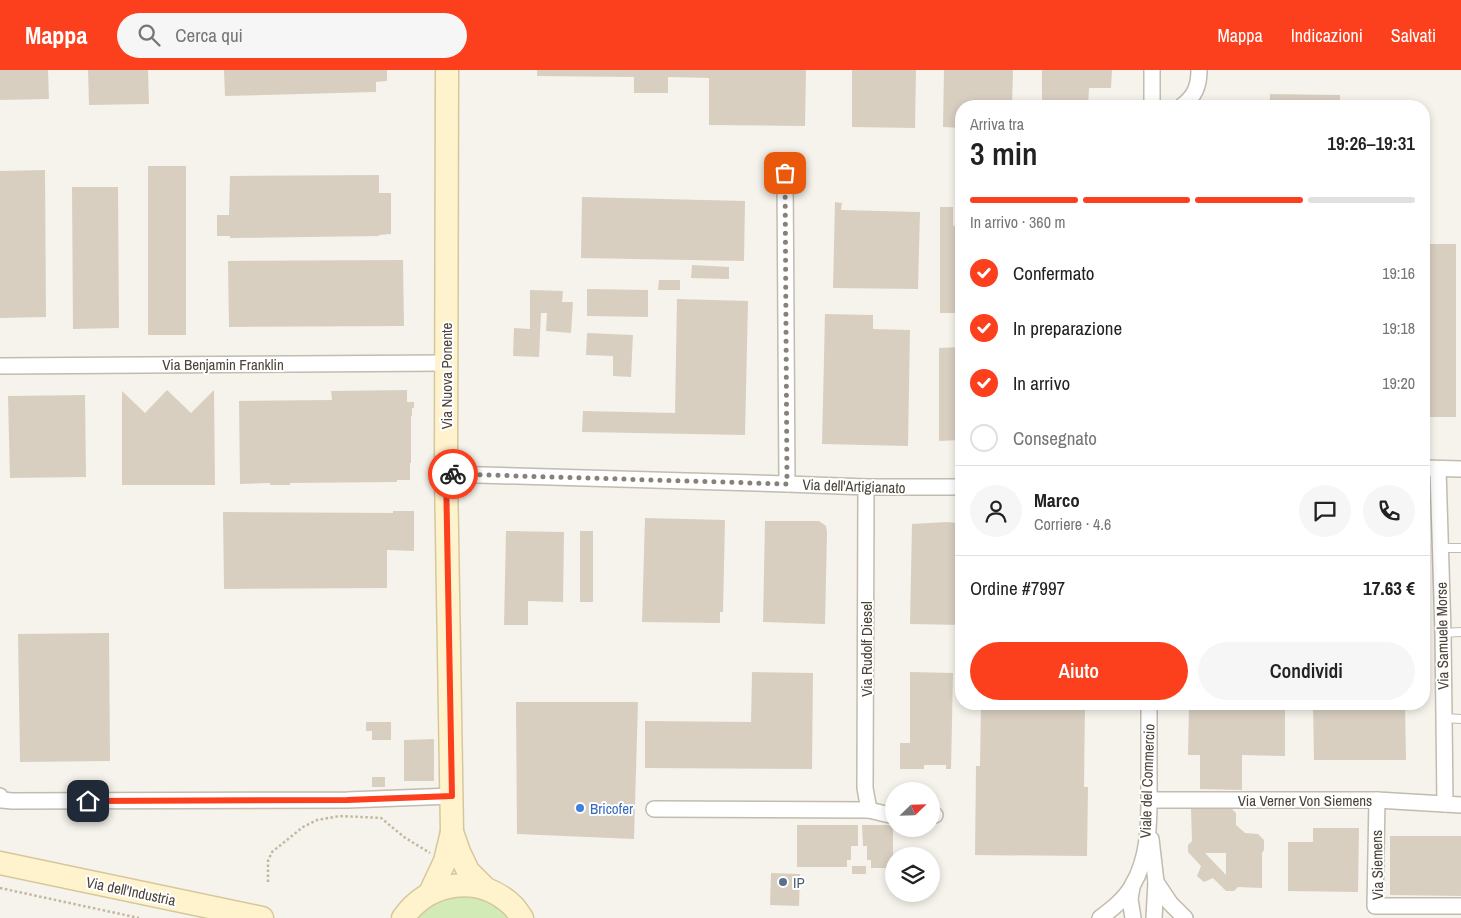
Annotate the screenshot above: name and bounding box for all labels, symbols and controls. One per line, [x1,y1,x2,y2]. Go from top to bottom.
search box [117,13,467,58]
text: Mappa [25,19,87,51]
icon: search [135,21,163,49]
text: Cerca qui [175,22,243,48]
text: Mappa [1218,23,1263,48]
text: Indicazioni [1291,23,1363,48]
text: Salvati [1391,23,1436,48]
text: Arriva tra [970,113,1024,135]
text: 19:26–19:31 [1327,130,1415,156]
text: 3 min [970,132,1038,175]
pin [764,152,806,194]
icon: bag [771,159,799,187]
text: In arrivo · 360 m [970,211,1066,233]
icon: check [970,259,998,287]
text: Confermato [1013,260,1094,286]
text: 19:16 [1382,262,1415,284]
icon: check [970,314,998,342]
text: In preparazione [1013,315,1122,341]
text: 19:18 [1382,317,1415,339]
street label: Via Nuova Ponente [436,323,457,429]
street label: Via Benjamin Franklin [162,354,284,375]
icon: check [970,369,998,397]
text: In arrivo [1013,370,1070,396]
text: 19:20 [1382,372,1415,394]
text: Consegnato [1013,425,1097,451]
courier [428,449,478,499]
icon: bike [439,460,467,488]
street label: Via dell'Artigianato [802,474,906,498]
button: person [970,485,1022,537]
button: chat [1299,485,1351,537]
button: phone [1363,485,1415,537]
text: Marco [1034,487,1080,513]
text: Corriere · 4.6 [1034,513,1111,535]
text: Ordine #7997 [970,575,1065,601]
text: 17.63 € [1363,575,1415,601]
street label: Via Samuele Morse [1431,582,1453,690]
street label: Via Rudolf Diesel [856,601,877,697]
button: Aiuto [970,642,1188,700]
button: Condividi [1198,642,1415,700]
street label: Viale del Commercio [1135,723,1159,839]
pin [67,780,109,822]
north arrow [885,782,940,838]
map controls [885,782,940,902]
icon: home [74,787,102,815]
street label: Via Verner Von Siemens [1238,790,1372,811]
place label: Bricofer [590,798,633,819]
marker: Bricofer [574,802,586,814]
street label: Via Siemens [1366,830,1388,900]
button: layers [885,847,940,902]
street label: Via dell'Industria [84,871,178,911]
place label: IP [793,872,805,893]
marker: IP [777,876,789,888]

